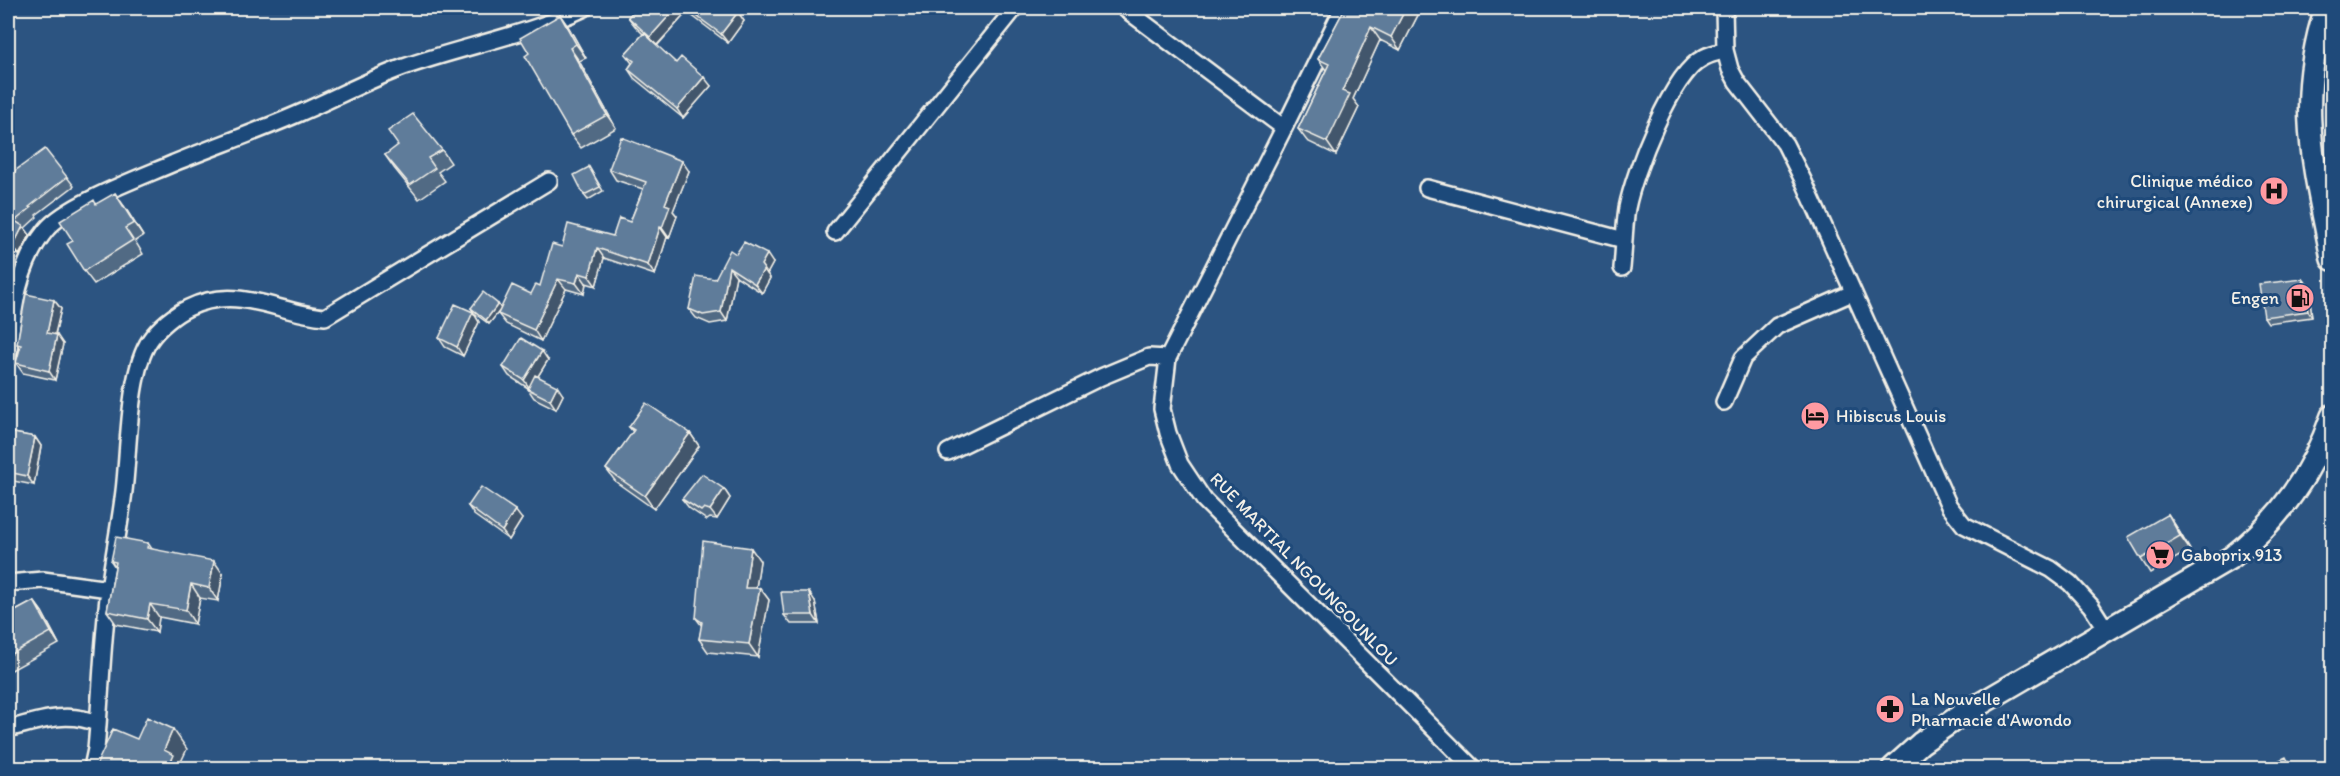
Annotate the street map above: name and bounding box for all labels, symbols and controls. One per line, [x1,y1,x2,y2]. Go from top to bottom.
place label: Clinique médico chirurgical (Annexe) [2097,170,2253,213]
hospital icon: Clinique médico chirurgical (Annexe) [2258,175,2290,207]
fuel station icon: Engen [2284,282,2316,314]
place label: Engen [2231,287,2279,309]
hotel icon: Hibiscus Louis [1799,400,1831,432]
place label: Hibiscus Louis [1836,405,1946,427]
street label: RUE MARTIAL NGOUNGOUNLOU [1206,468,1402,670]
supermarket icon: Gaboprix 913 [2144,539,2176,571]
place label: Gaboprix 913 [2181,544,2283,566]
place label: La Nouvelle Pharmacie d'Awondo [1911,688,2072,731]
pharmacy icon: La Nouvelle Pharmacie d'Awondo [1874,693,1906,725]

